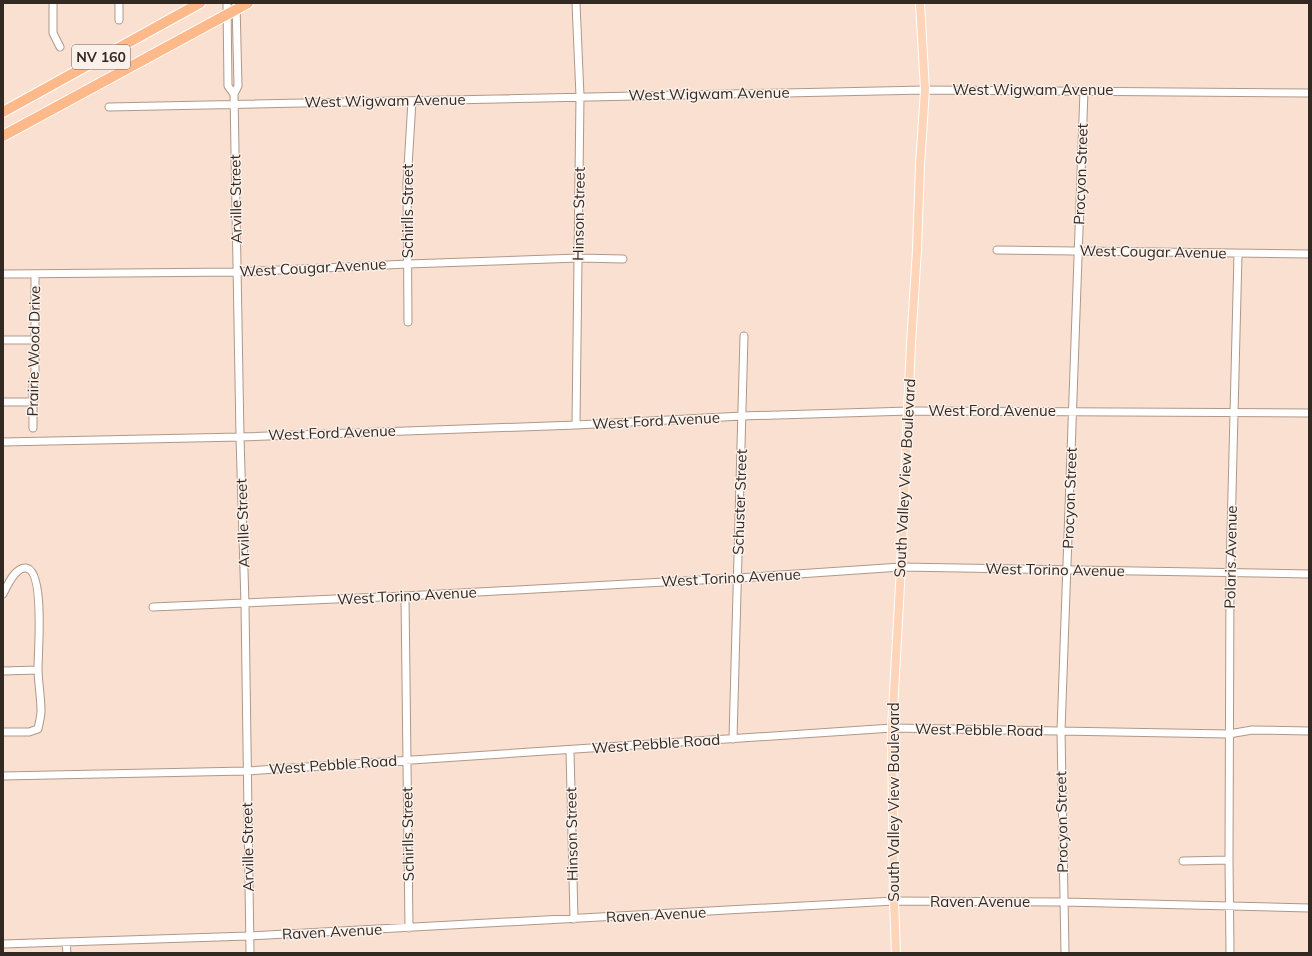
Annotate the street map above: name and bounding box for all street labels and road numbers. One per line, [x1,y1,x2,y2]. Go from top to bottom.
road number: NV 160 [72,45,130,69]
street label: West Wigwam Avenue [952,80,1114,99]
street label: West Wigwam Avenue [628,83,790,104]
street label: West Wigwam Avenue [304,90,466,111]
street label: Procyon Street [1069,123,1092,225]
street label: Arville Street [225,154,246,244]
street label: Schirlls Street [398,164,417,258]
street label: Hinson Street [568,167,589,261]
street label: West Cougar Avenue [1079,241,1227,262]
street label: West Cougar Avenue [239,254,387,281]
street label: Prairie Wood Drive [23,285,44,417]
street label: South Valley View Boulevard [890,378,919,578]
street label: West Ford Avenue [928,401,1056,420]
street label: West Ford Avenue [592,408,720,433]
street label: West Ford Avenue [268,421,396,444]
street label: Procyon Street [1058,447,1081,549]
street label: Schuster Street [728,449,751,555]
street label: Arville Street [231,478,254,568]
street label: Polaris Avenue [1220,505,1241,609]
street label: West Torino Avenue [985,559,1125,580]
street label: West Torino Avenue [661,564,801,591]
street label: West Torino Avenue [337,582,477,609]
street label: South Valley View Boulevard [884,702,903,902]
street label: West Pebble Road [915,719,1043,740]
street label: West Pebble Road [591,730,721,757]
street label: West Pebble Road [268,751,398,778]
street label: Procyon Street [1051,771,1072,873]
street label: Schirlls Street [397,787,418,881]
street label: Hinson Street [561,787,582,881]
street label: Arville Street [237,802,258,892]
street label: Raven Avenue [930,892,1030,911]
street label: Raven Avenue [605,902,707,927]
street label: Raven Avenue [281,919,383,944]

